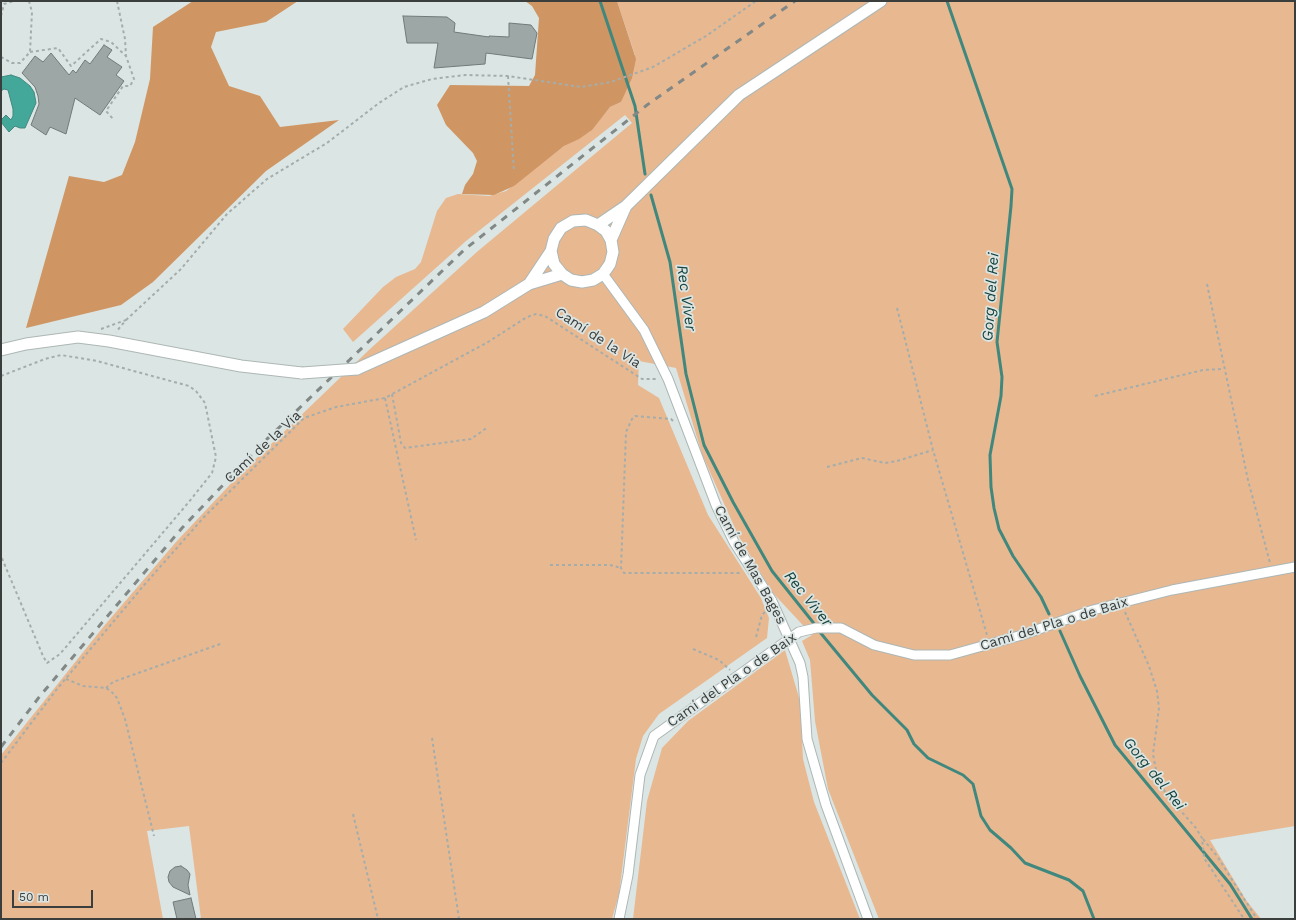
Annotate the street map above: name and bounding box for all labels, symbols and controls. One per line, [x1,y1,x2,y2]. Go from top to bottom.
water label: Gorg del Rei [979,252,1003,342]
water label: Rec Viver [672,264,700,332]
street label: Camí de la Via [552,304,644,372]
street label: Camí de la Via [221,407,305,487]
street label: Camí de Mas Bages [710,503,790,627]
water label: Rec Viver [780,568,836,630]
street label: Camí del Pla o de Baix [978,593,1130,655]
street label: Camí del Pla o de Baix [664,629,800,731]
water label: Gorg del Rei [1119,734,1189,814]
scale bar [14,882,95,908]
text: 50 m [19,890,49,904]

